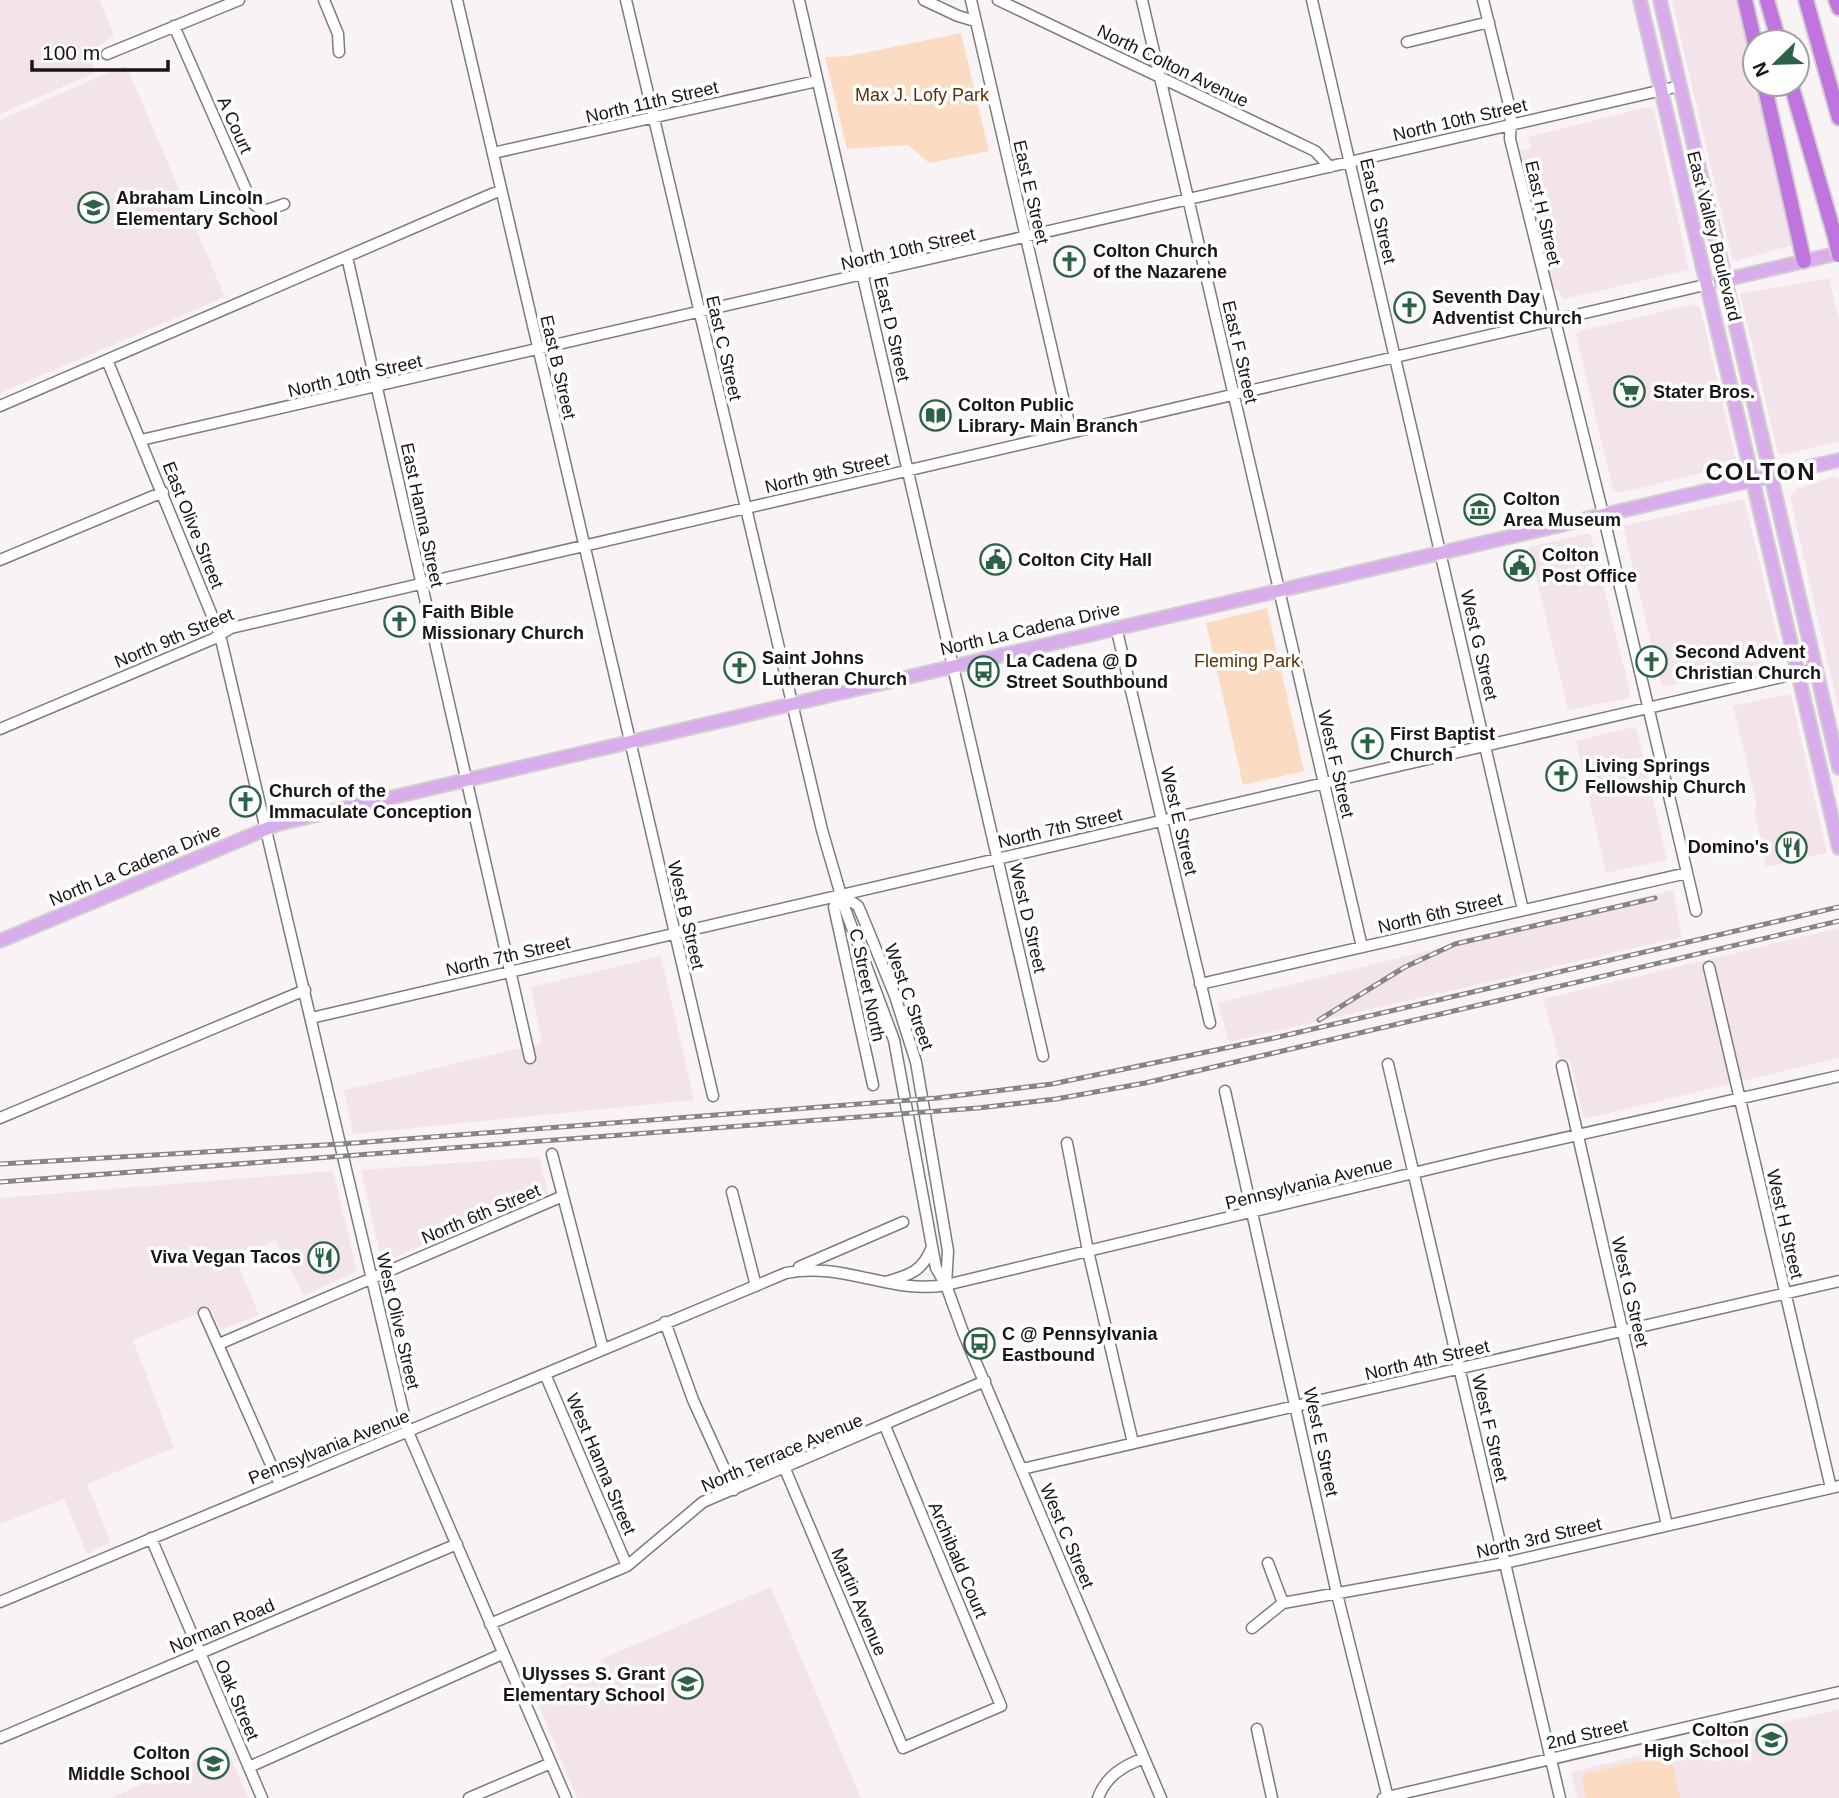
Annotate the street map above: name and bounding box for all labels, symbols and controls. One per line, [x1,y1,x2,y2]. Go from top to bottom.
street label: North Colton Avenue [1094,21,1252,111]
scale bar [32,28,168,72]
north arrow [1741,28,1811,98]
text: 100 m [42,41,100,64]
text: N [1748,59,1773,80]
street label: North 11th Street [584,77,720,127]
park label: Max J. Lofy Park [855,85,990,105]
street label: A Court [214,94,256,156]
street label: North 10th Street [1391,95,1529,145]
street label: East E Street [1009,138,1053,246]
street label: East Valley Boulevard [1683,149,1745,323]
street label: East G Street [1356,156,1400,266]
street label: East H Street [1521,159,1565,267]
place label: Abraham Lincoln Elementary School [116,188,278,229]
school or university icon: Abraham Lincoln Elementary School [76,191,110,225]
street label: North 10th Street [839,224,977,274]
place label: Colton Church of the Nazarene [1093,241,1227,282]
church icon: Colton Church of the Nazarene [1053,244,1087,278]
street label: East D Street [870,275,914,383]
place label: Seventh Day Adventist Church [1432,287,1582,328]
church icon: Seventh Day Adventist Church [1392,290,1426,324]
street label: East C Street [702,294,746,402]
street label: East F Street [1218,299,1262,405]
street label: East B Street [536,313,580,421]
street label: North 10th Street [286,351,424,401]
supermarket icon: Stater Bros. [1613,375,1647,409]
place label: Stater Bros. [1653,382,1755,402]
place label: Colton Public Library- Main Branch [958,395,1138,436]
library icon: Colton Public Library- Main Branch [918,398,952,432]
street label: East Hanna Street [397,441,447,589]
street label: North 9th Street [763,449,891,497]
district label: COLTON [1705,458,1817,485]
street label: East Olive Street [158,459,228,591]
place label: Colton Area Museum [1503,489,1621,530]
museum icon: Colton Area Museum [1463,492,1497,526]
public building icon: Colton City Hall [978,543,1012,577]
place label: Colton Post Office [1542,545,1637,586]
public building icon: Colton Post Office [1502,548,1536,582]
place label: Colton City Hall [1018,550,1152,570]
street label: West G Street [1457,588,1501,702]
street label: North La Cadena Drive [938,599,1122,659]
place label: Faith Bible Missionary Church [422,602,584,643]
street label: North 9th Street [112,604,236,672]
church icon: Faith Bible Missionary Church [382,605,416,639]
place label: Second Advent Christian Church [1675,642,1821,683]
church icon: Second Advent Christian Church [1635,645,1669,679]
place label: Saint Johns Lutheran Church [762,648,907,689]
church icon: Saint Johns Lutheran Church [722,651,756,685]
place label: La Cadena @ D Street Southbound [1006,651,1168,692]
park label: Fleming Park [1194,651,1301,671]
bus stop icon: La Cadena @ D Street Southbound [966,654,1000,688]
street label: West F Street [1314,708,1358,820]
place label: First Baptist Church [1390,724,1495,765]
church icon: First Baptist Church [1350,727,1384,761]
place label: Living Springs Fellowship Church [1585,756,1746,797]
church icon: Living Springs Fellowship Church [1545,759,1579,793]
street label: West E Street [1157,765,1201,877]
place label: Church of the Immaculate Conception [269,781,472,822]
church icon: Church of the Immaculate Conception [229,784,263,818]
street label: North 7th Street [996,804,1124,852]
street label: North La Cadena Drive [46,820,224,910]
restaurant icon: Domino's [1775,830,1809,864]
place label: Domino's [1688,837,1769,857]
street label: West B Street [664,859,708,971]
street label: West D Street [1006,861,1050,975]
street label: North 6th Street [1376,889,1504,937]
street label: C Street North [845,927,889,1043]
street label: North 7th Street [444,932,572,980]
street label: West C Street [881,941,937,1053]
street label: Pennsylvania Avenue [1223,1153,1395,1213]
street label: West H Street [1763,1167,1807,1281]
street label: North 6th Street [419,1180,543,1248]
street label: West G Street [1608,1235,1652,1349]
restaurant icon: Viva Vegan Tacos [307,1240,341,1274]
place label: Viva Vegan Tacos [151,1247,301,1267]
street label: West Olive Street [373,1251,423,1391]
place label: C @ Pennsylvania Eastbound [1002,1324,1159,1365]
bus stop icon: C @ Pennsylvania Eastbound [962,1327,996,1361]
street label: North 4th Street [1363,1336,1491,1384]
street label: West F Street [1468,1372,1512,1484]
street label: West E Street [1300,1386,1342,1498]
street label: West Hanna Street [562,1390,640,1538]
street label: Pennsylvania Avenue [246,1406,412,1488]
street label: North Terrace Avenue [698,1410,866,1496]
street label: West C Street [1036,1481,1098,1591]
street label: Archibald Court [925,1499,991,1621]
street label: North 3rd Street [1474,1514,1604,1562]
street label: Martin Avenue [827,1545,891,1659]
street label: Norman Road [167,1595,277,1657]
street label: Oak Street [211,1656,263,1744]
place label: Ulysses S. Grant Elementary School [503,1664,665,1705]
school or university icon: Ulysses S. Grant Elementary School [671,1667,705,1701]
street label: 2nd Street [1544,1715,1630,1753]
place label: Colton High School [1644,1720,1749,1761]
school or university icon: Colton High School [1755,1723,1789,1757]
place label: Colton Middle School [68,1743,190,1784]
school or university icon: Colton Middle School [196,1746,230,1780]

